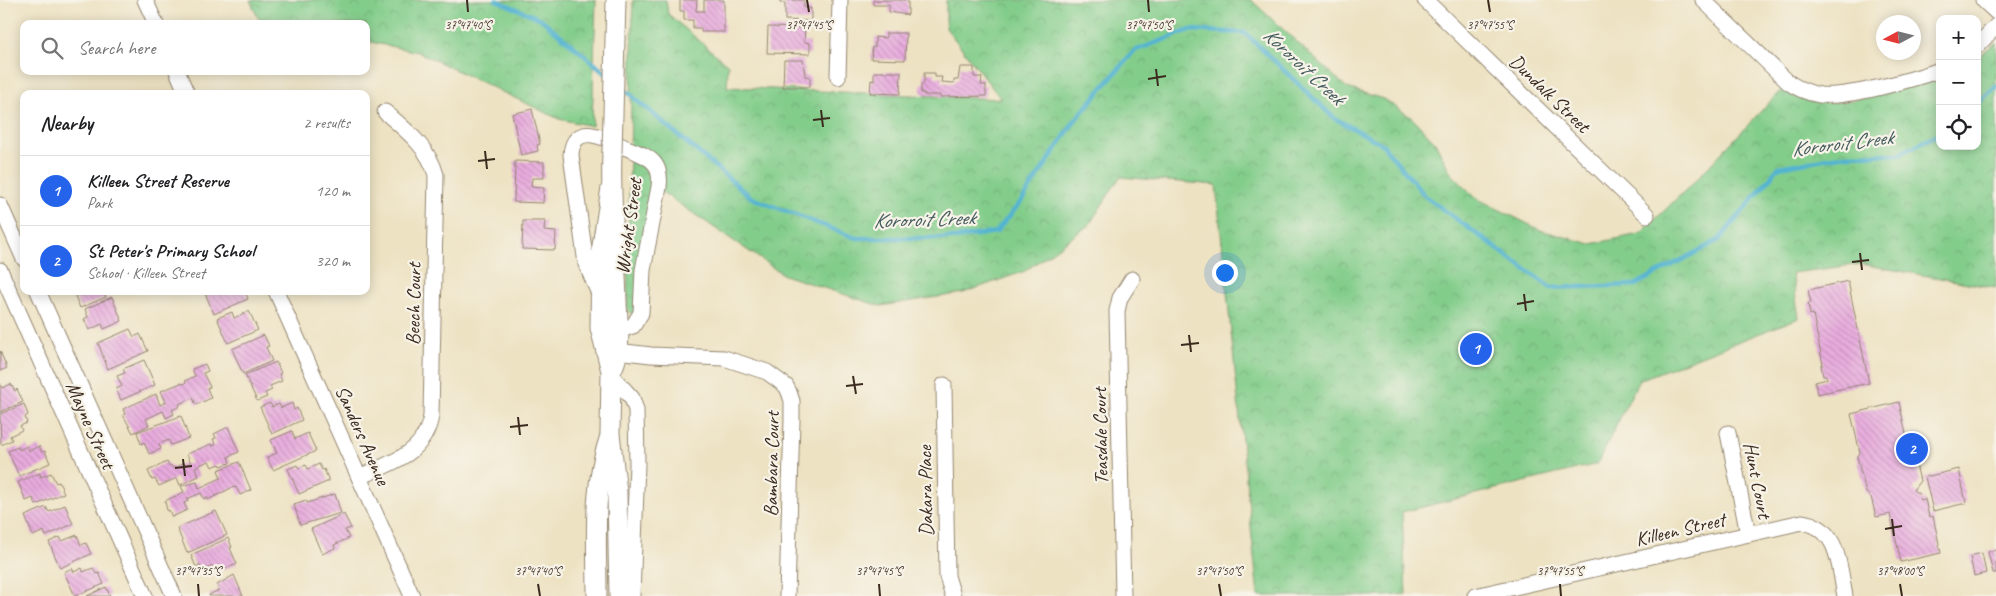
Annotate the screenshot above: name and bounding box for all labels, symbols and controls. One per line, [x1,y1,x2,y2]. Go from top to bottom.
north arrow [1876,15,1921,60]
map controls [1936,15,1981,150]
button: + [1936,15,1981,60]
text: 37°47'40"S [445,17,493,33]
text: 37°47'45"S [786,17,834,33]
text: 37°47'50"S [1126,17,1174,33]
text: 37°47'55"S [1467,17,1515,33]
search box [20,20,370,75]
water label: Kororoit Creek [1258,22,1352,112]
icon: search [38,34,66,62]
text: Search here [78,36,155,60]
street label: Dundalk Street [1504,49,1597,140]
button: − [1936,60,1981,105]
button: locate [1936,105,1981,150]
text: Nearby [40,110,93,136]
text: 2 results [303,113,350,133]
water label: Kororoit Creek [1790,124,1897,162]
text: Killeen Street Reserve [87,169,229,193]
street label: Wright Street [609,174,648,275]
text: 1 [52,181,60,201]
text: 120 m [316,181,350,201]
text: Park [87,193,112,213]
water label: Kororoit Creek [873,204,979,234]
text: St Peter's Primary School [87,239,254,263]
text: 2 [52,251,60,271]
text: 320 m [316,251,350,271]
street label: Beech Court [400,260,427,345]
your location [1212,260,1238,286]
text: School · Killeen Street [87,263,205,283]
pin: 1 [1460,330,1492,368]
street label: Mayne Street [60,378,122,475]
street label: Sanders Avenue [329,381,396,490]
street label: Teasdale Court [1087,385,1114,485]
street label: Bambara Court [758,409,785,517]
pin: 2 [1896,430,1928,468]
street label: Hunt Court [1738,440,1778,523]
street label: Dakara Place [912,444,939,537]
street label: Killeen Street [1633,506,1731,552]
text: 37°47'35"S [175,563,223,579]
text: 37°47'40"S [515,563,563,579]
text: 37°47'45"S [856,563,904,579]
text: 37°47'50"S [1196,563,1244,579]
text: 37°47'55"S [1537,563,1585,579]
text: 37°48'00"S [1877,563,1925,579]

